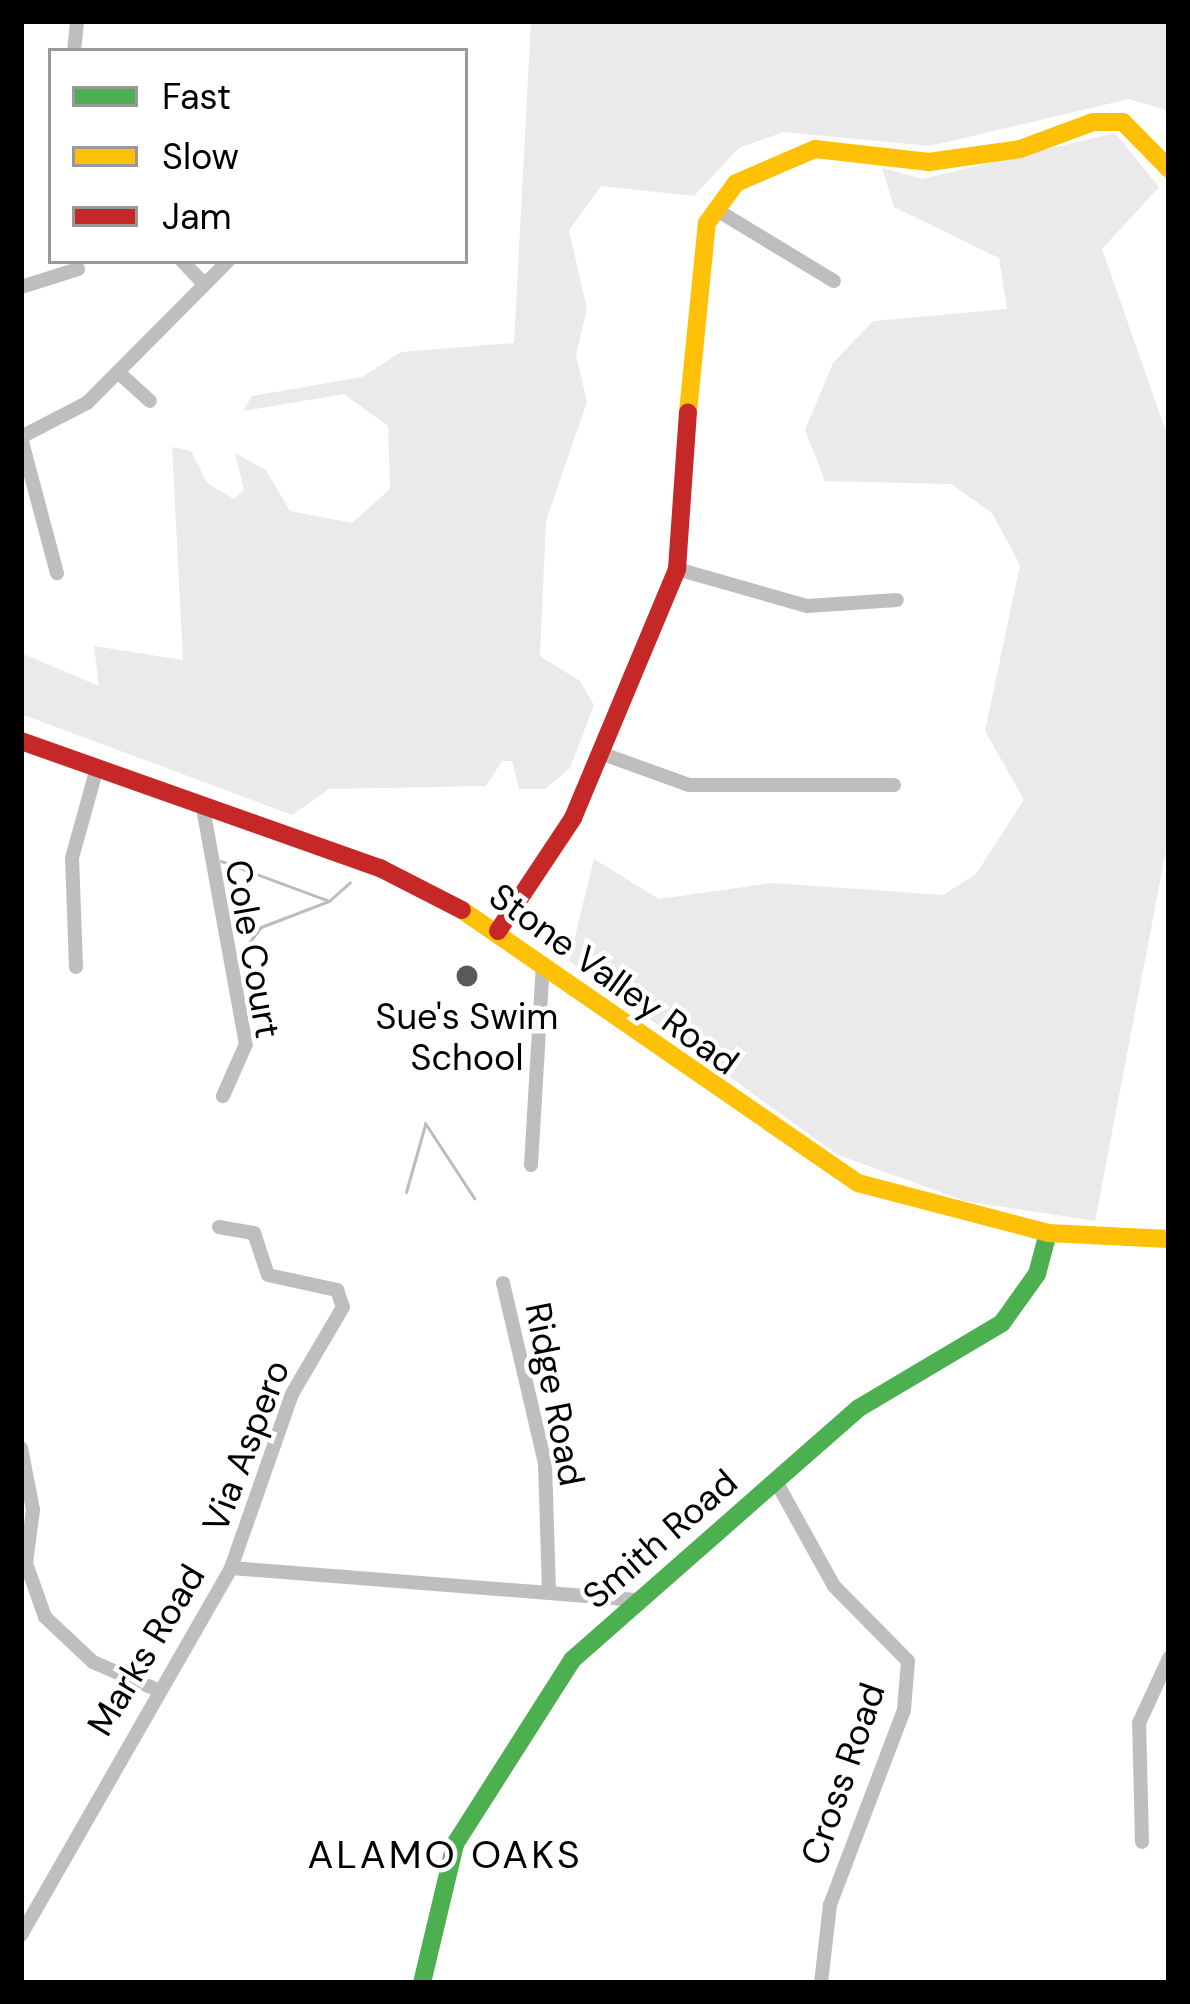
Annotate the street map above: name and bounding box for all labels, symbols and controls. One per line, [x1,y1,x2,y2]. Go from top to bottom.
legend [48,48,468,264]
text: Fast [162,73,231,120]
text: Slow [162,133,239,180]
text: Jam [162,193,232,240]
street label: Cole Court [216,856,290,1042]
street label: Stone Valley Road [481,874,747,1084]
marker: Sue's Swim School [454,963,480,989]
place label: Sue's Swim School [376,994,558,1079]
street label: Ridge Road [516,1299,594,1489]
street label: Via Aspero [193,1354,299,1538]
street label: Smith Road [574,1460,746,1618]
street label: Marks Road [78,1557,214,1743]
street label: Cross Road [792,1677,894,1871]
district label: ALAMO OAKS [307,1832,583,1878]

